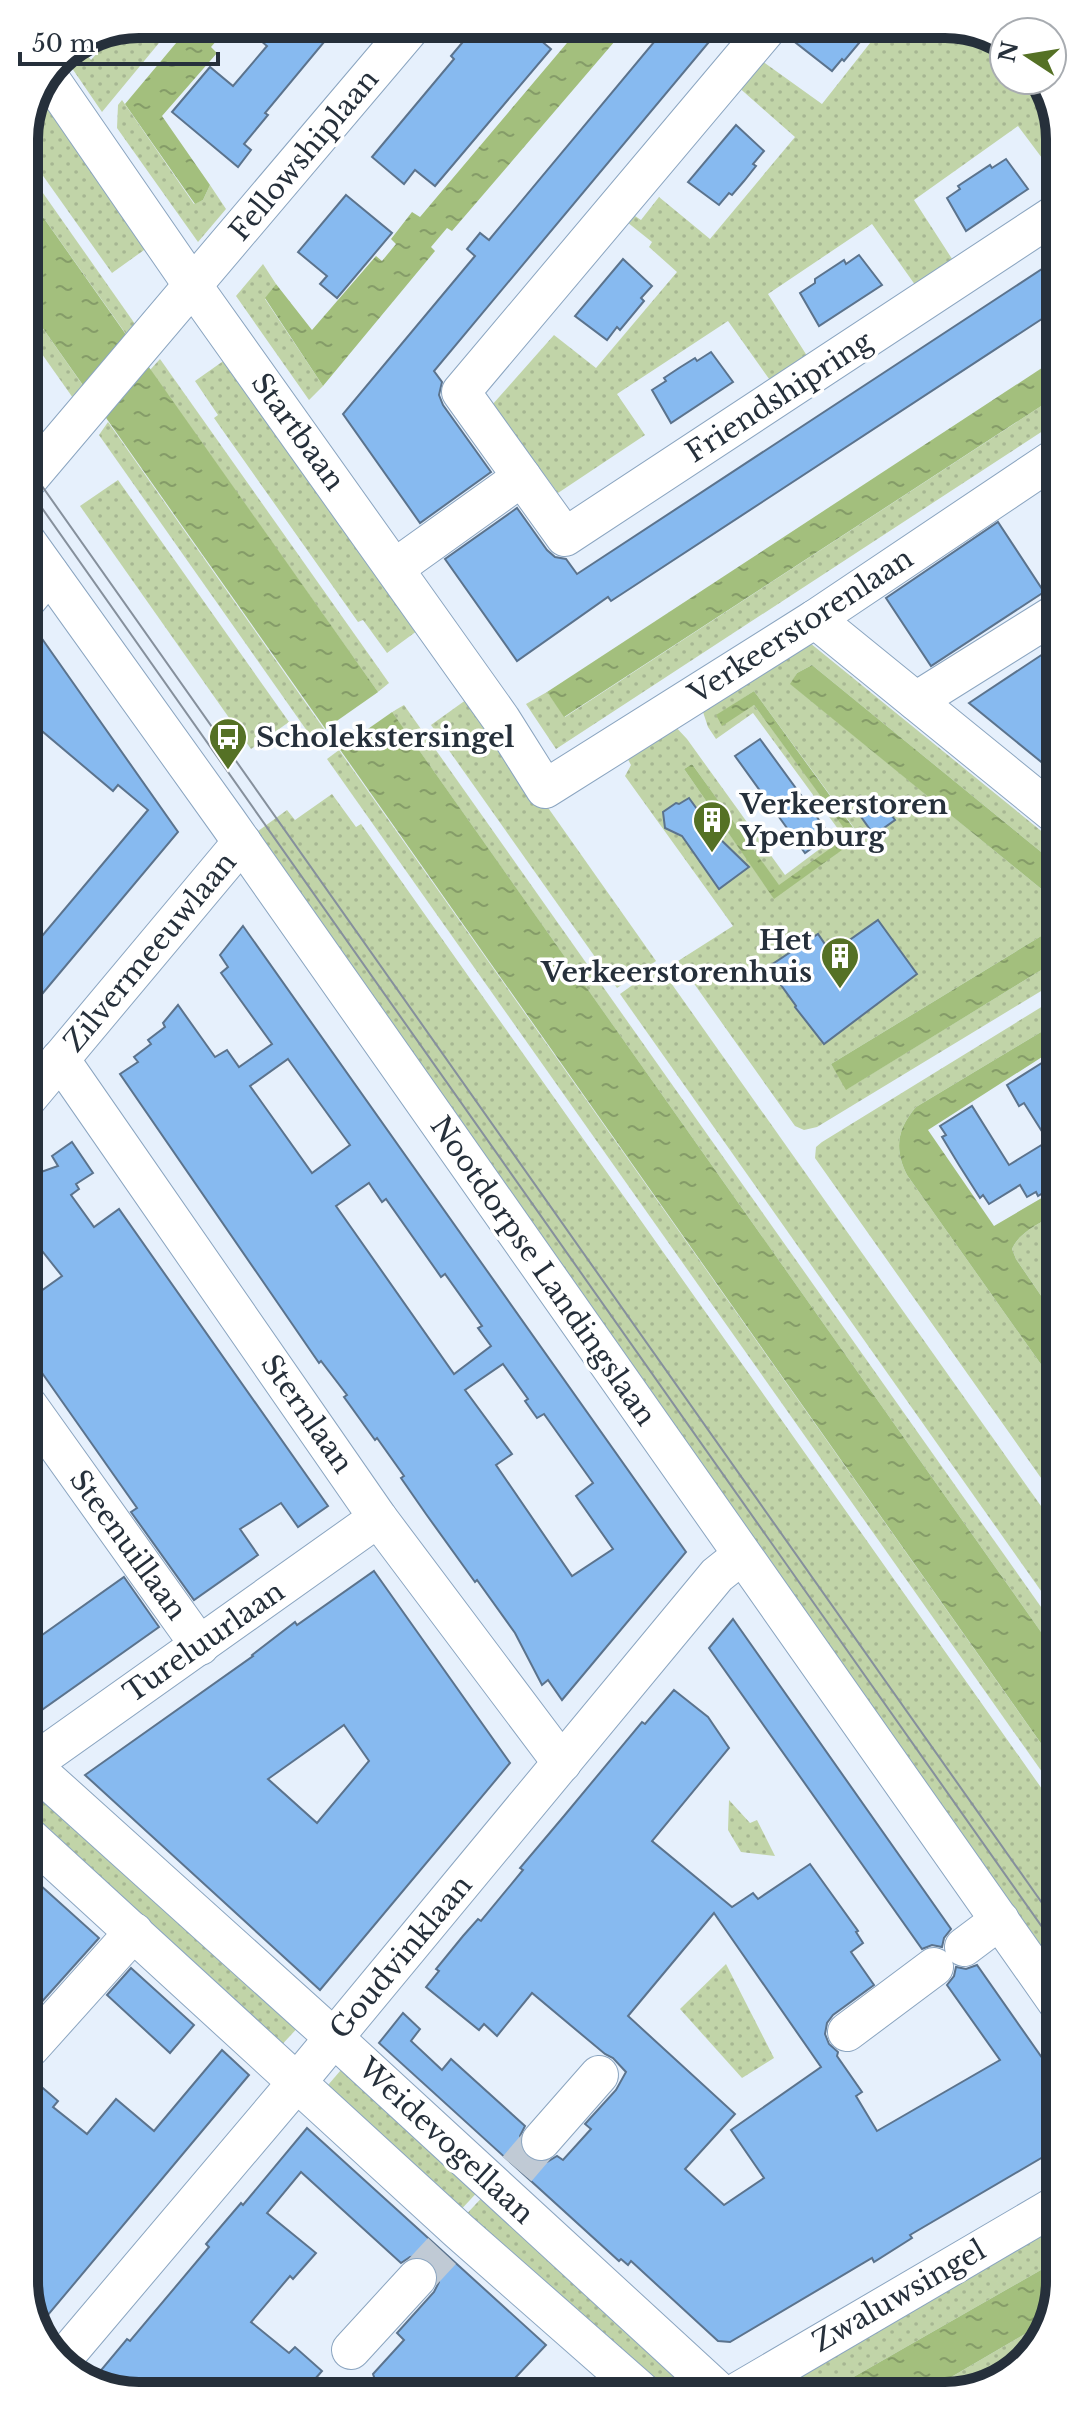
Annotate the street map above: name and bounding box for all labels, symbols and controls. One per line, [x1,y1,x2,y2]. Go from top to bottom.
scale bar [20,16,218,66]
north arrow [988,16,1068,96]
text: 50 m [32,29,96,58]
text: N [994,39,1024,65]
street label: Fellowshiplaan [222,62,386,248]
street label: Friendshipring [679,323,880,470]
street label: Startbaan [244,366,352,498]
street label: Verkeerstorenlaan [682,540,920,712]
bus stop icon: Scholekstersingel [207,716,249,771]
place label: Scholekstersingel [256,720,515,755]
place label: Verkeerstoren Ypenburg [739,787,948,854]
building icon: Verkeerstoren Ypenburg [691,799,733,854]
street label: Zilvermeeuwlaan [56,845,244,1059]
place label: Het Verkeerstorenhuis [540,923,812,990]
building icon: Het Verkeerstorenhuis [819,935,861,990]
street label: Nootdorpse Landingslaan [423,1110,663,1432]
street label: Sternlaan [253,1348,361,1480]
street label: Steenuillaan [62,1463,194,1627]
street label: Tureluurlaan [117,1574,291,1710]
street label: Goudvinklaan [322,1868,480,2046]
street label: Weidevogellaan [350,2050,541,2231]
street label: Zwaluwsingel [806,2232,992,2360]

